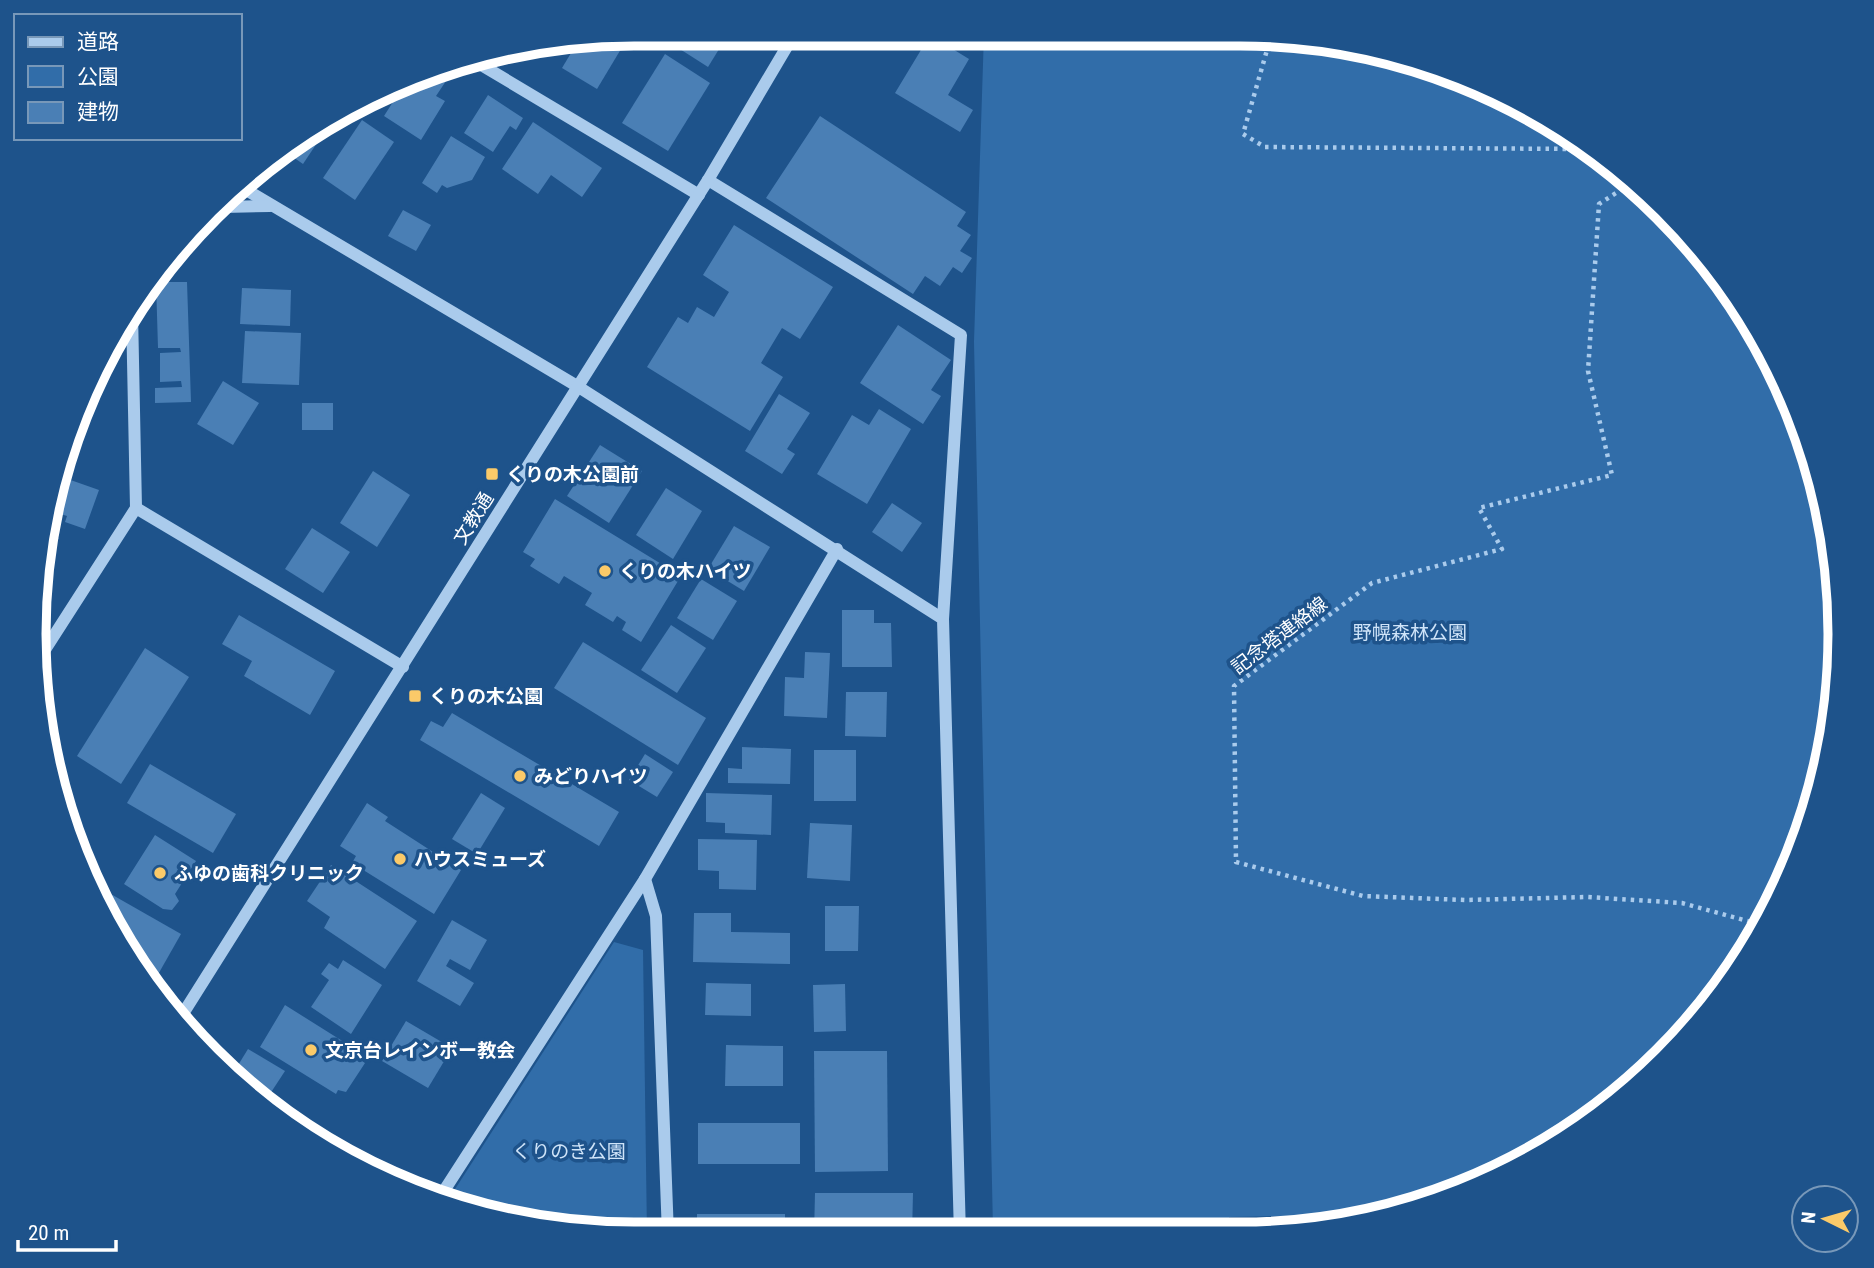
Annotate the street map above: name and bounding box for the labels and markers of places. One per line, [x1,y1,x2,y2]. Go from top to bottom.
place label: くりの木公園前 [506,463,639,486]
marker: くりの木公園前 [484,466,500,482]
place label: くりの木ハイツ [619,560,752,583]
marker: くりの木ハイツ [597,563,613,579]
place label: くりの木公園 [429,685,543,708]
marker: くりの木公園 [407,688,423,704]
place label: みどりハイツ [534,765,648,788]
marker: みどりハイツ [512,768,528,784]
place label: ハウスミューズ [414,848,546,871]
marker: ハウスミューズ [392,851,408,867]
place label: ふゆの歯科クリニック [174,862,364,885]
marker: ふゆの歯科クリニック [152,865,168,881]
place label: 文京台レインボー教会 [325,1039,515,1062]
marker: 文京台レインボー教会 [303,1042,319,1058]

